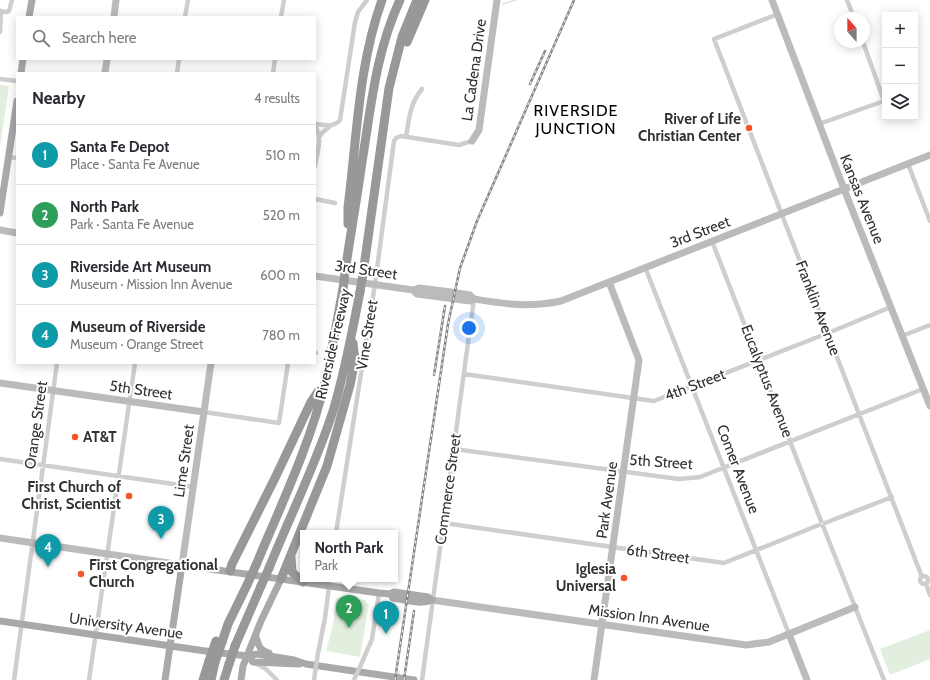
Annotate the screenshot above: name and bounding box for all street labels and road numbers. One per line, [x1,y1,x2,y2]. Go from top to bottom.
street label: La Cadena Drive [458,17,490,122]
street label: Kansas Avenue [836,152,888,247]
street label: 3rd Street [667,212,733,252]
street label: 3rd Street [334,257,398,283]
street label: Franklin Avenue [792,258,844,358]
street label: Riverside Freeway [312,287,355,401]
street label: Vine Street [353,299,381,371]
street label: Eucalyptus Avenue [737,322,797,440]
street label: 4th Street [662,365,728,405]
street label: 5th Street [108,377,174,403]
street label: Orange Street [21,380,51,470]
street label: Comer Avenue [713,422,763,516]
street label: Lime Street [170,423,198,499]
street label: Commerce Street [431,432,465,546]
street label: 5th Street [629,451,693,473]
street label: Park Avenue [593,460,621,540]
street label: 6th Street [625,541,691,567]
street label: Mission Inn Avenue [587,601,711,635]
street label: University Avenue [68,609,184,643]

